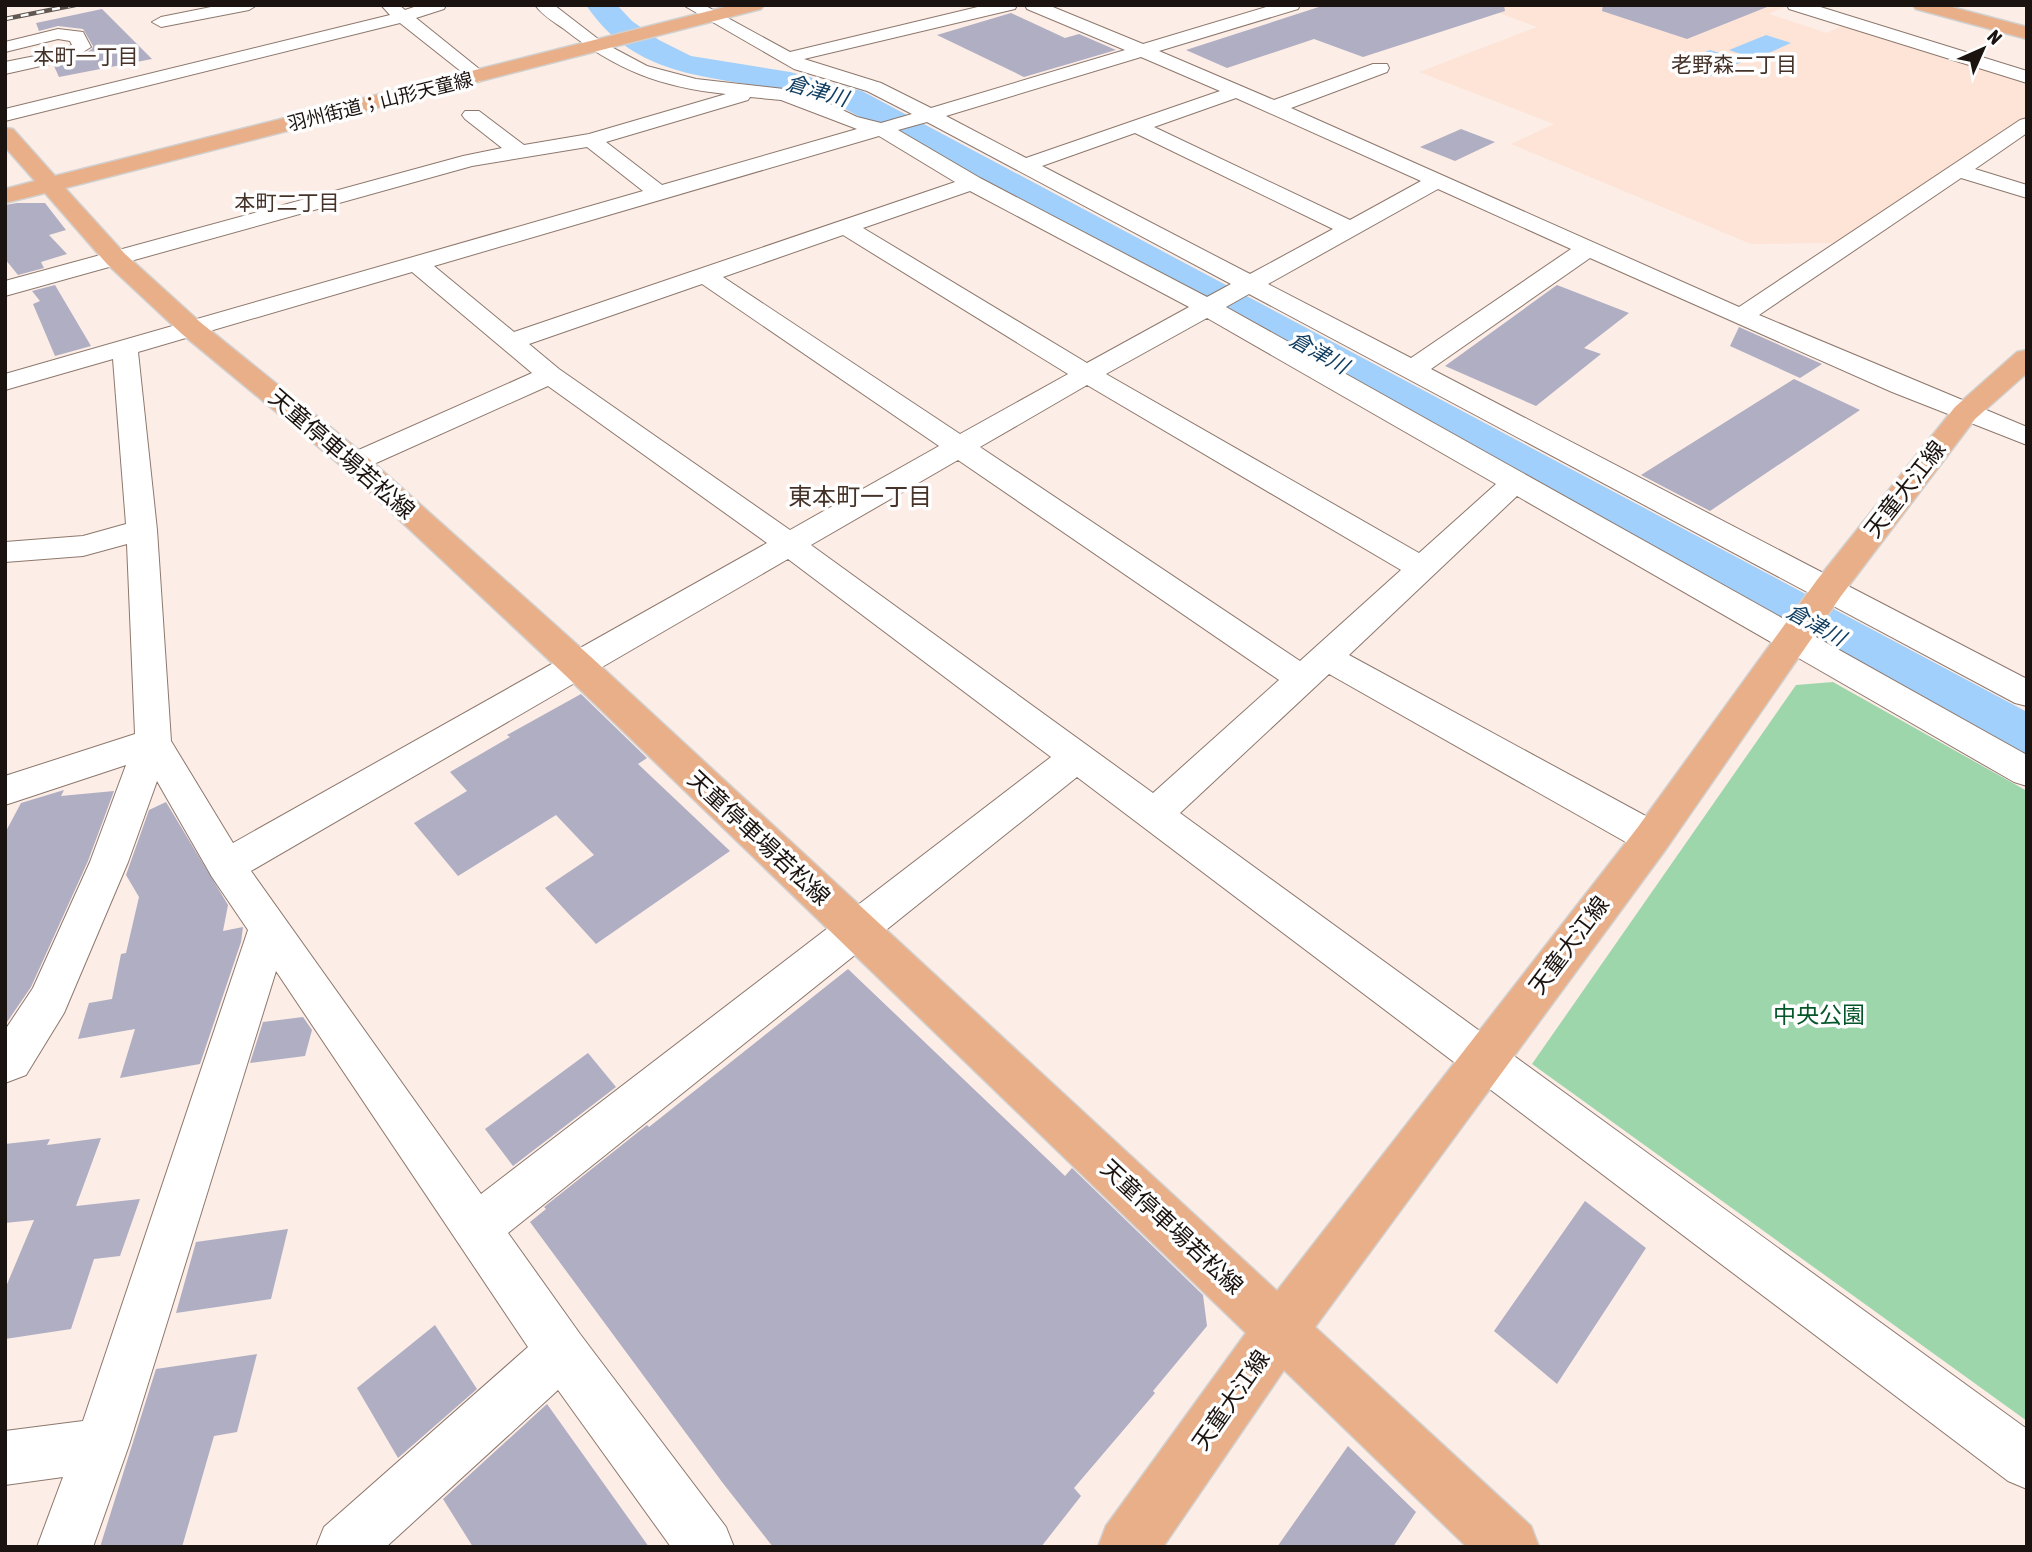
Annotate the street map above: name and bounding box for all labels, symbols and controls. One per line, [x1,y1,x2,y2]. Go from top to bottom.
north arrow [1948,14,2018,84]
text: N [1983,25,2007,49]
district label: 本町一丁目 [34,44,139,68]
district label: 老野森二丁目 [1671,52,1797,76]
street label: 羽州街道；山形天童線 [285,67,475,135]
water label: 倉津川 [784,70,853,111]
district label: 本町二丁目 [235,190,340,214]
water label: 倉津川 [1286,326,1355,379]
street label: 天童停車場若松線 [264,384,420,524]
street label: 天童大江線 [1859,436,1951,542]
district label: 東本町一丁目 [788,483,932,510]
water label: 倉津川 [1783,598,1852,651]
street label: 天童停車場若松線 [683,766,835,910]
street label: 天童大江線 [1524,891,1614,999]
park label: 中央公園 [1773,1002,1865,1028]
street label: 天童停車場若松線 [1096,1155,1248,1299]
street label: 天童大江線 [1187,1345,1275,1455]

